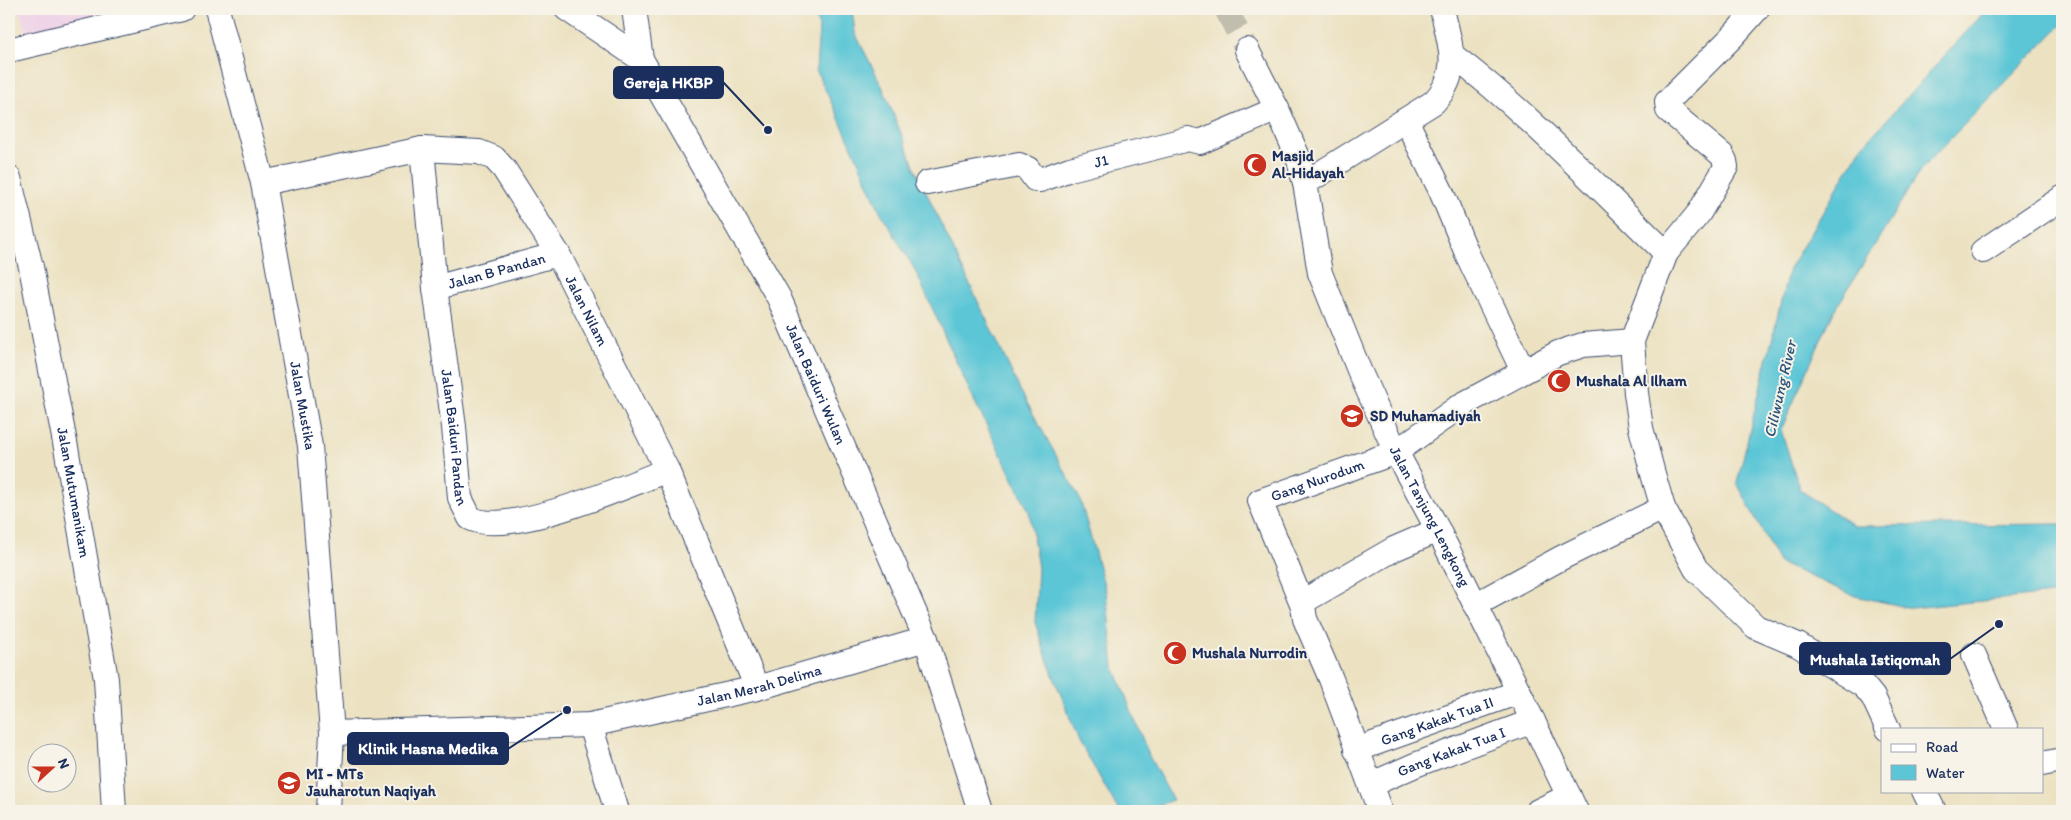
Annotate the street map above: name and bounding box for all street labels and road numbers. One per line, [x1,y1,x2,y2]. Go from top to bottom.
street label: J1 [1092,151,1110,172]
street label: Jalan B Pandan [446,249,547,293]
street label: Jalan Nilam [561,273,612,349]
street label: Jalan Baiduri Wulan [782,321,850,448]
street label: Jalan Mustika [286,360,320,452]
street label: Jalan Baiduri Pandan [437,368,471,509]
street label: Jalan Mutumanikam [53,425,94,559]
street label: Jalan Tanjung Lengkong [1386,443,1474,590]
street label: Gang Nurodum [1268,455,1367,505]
street label: Jalan Merah Delima [695,661,824,710]
street label: Gang Kakak Tua II [1378,693,1496,749]
street label: Gang Kakak Tua I [1395,723,1508,781]

